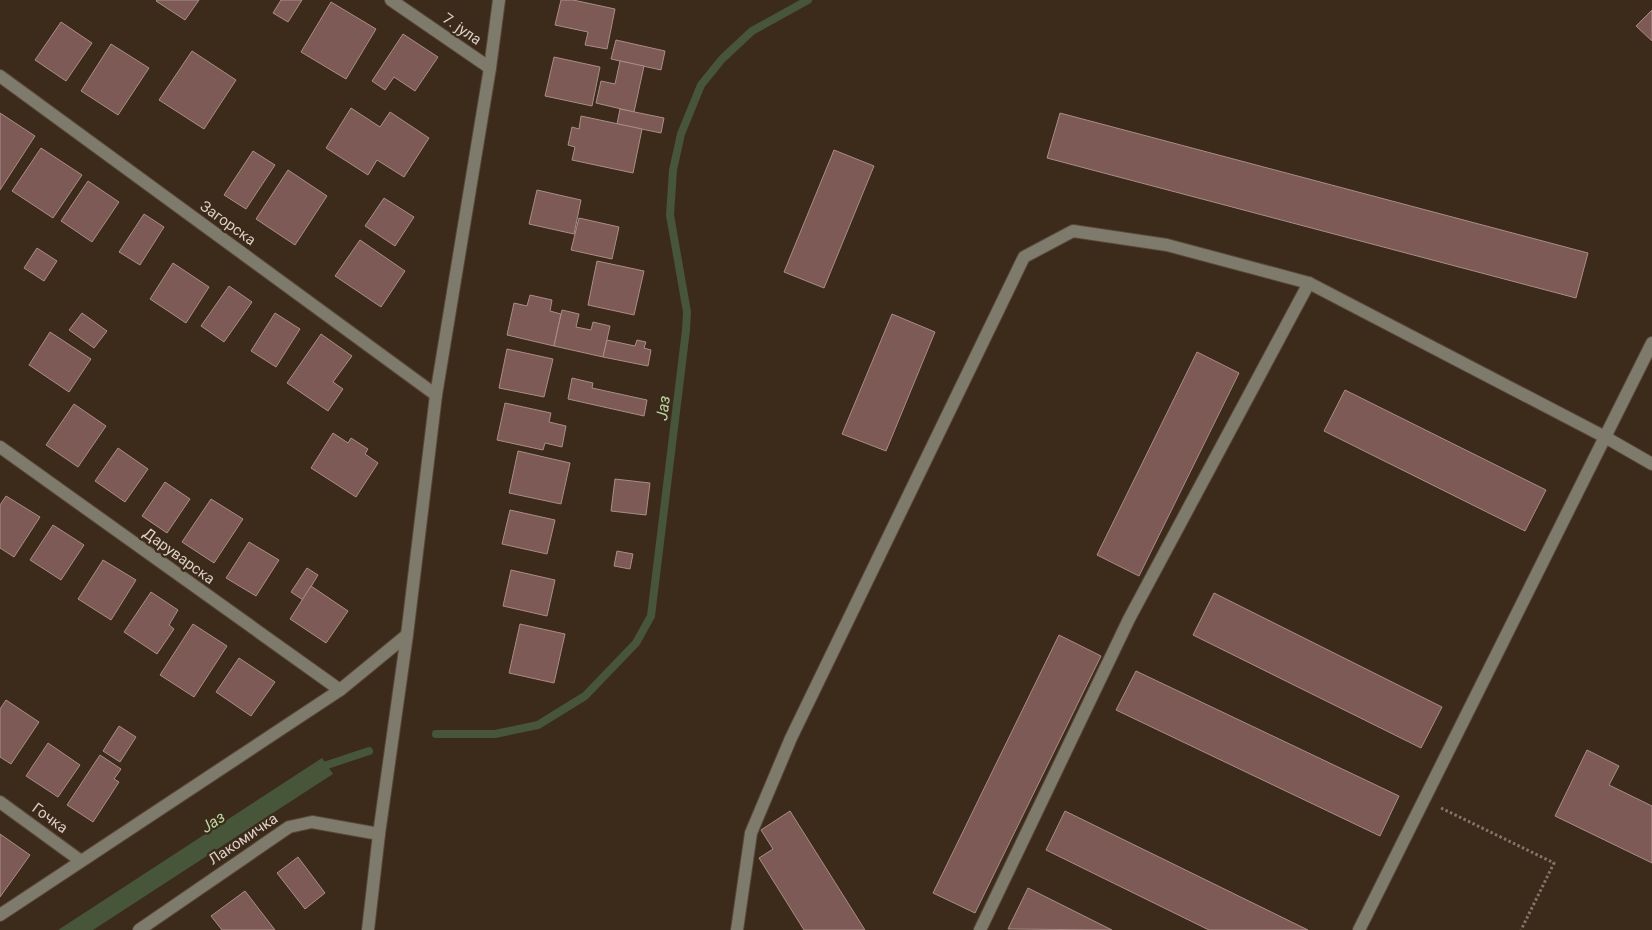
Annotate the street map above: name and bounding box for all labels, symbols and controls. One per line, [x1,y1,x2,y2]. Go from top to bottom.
street label: 7. јула [439,9,485,49]
street label: Загорска [197,197,259,249]
water label: Јаз [652,394,674,422]
street label: Даруварска [140,524,218,588]
street label: Гочка [29,799,71,837]
water label: Јаз [197,807,229,837]
street label: Лакомичка [205,809,281,869]

